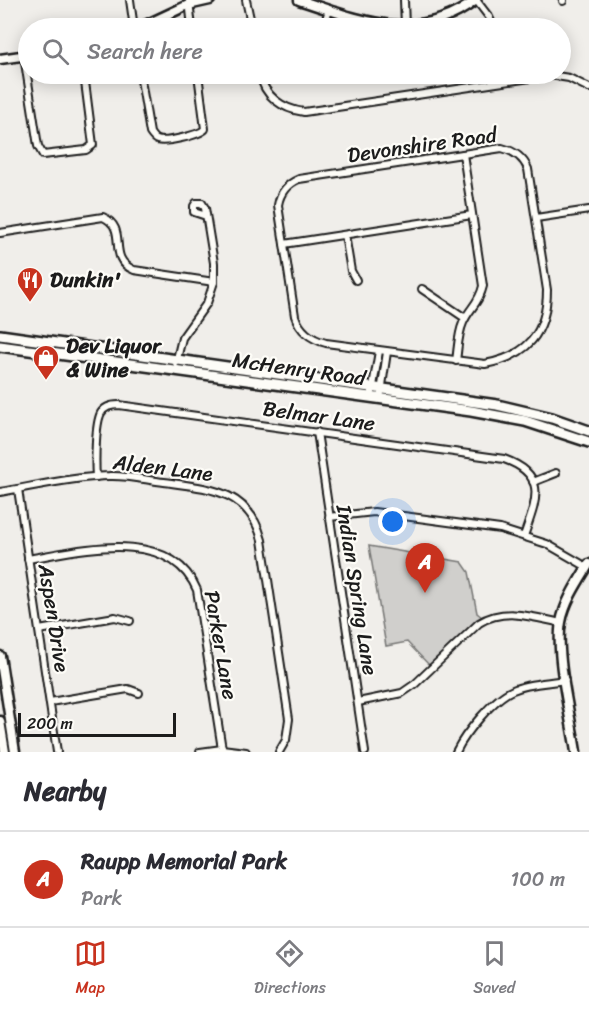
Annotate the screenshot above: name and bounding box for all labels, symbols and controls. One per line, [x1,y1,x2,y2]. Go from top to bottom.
search box [18,18,571,84]
text: Search here [87,32,203,71]
icon: search [39,35,72,68]
street label: Devonshire Road [345,115,501,174]
place label: Dunkin' [50,261,121,299]
restaurant icon: Dunkin' [15,265,45,303]
place label: Dev Liquor & Wine [66,327,162,389]
street label: McHenry Road [230,341,370,397]
shop icon: Dev Liquor & Wine [31,343,61,381]
street label: Belmar Lane [260,389,378,443]
street label: Alden Lane [110,443,215,493]
street label: Indian Spring Lane [325,501,389,678]
your location [378,507,407,536]
pin: A [406,544,444,593]
street label: Aspen Drive [27,560,81,675]
street label: Parker Lane [193,587,249,703]
text: 200 m [27,709,73,738]
scale bar [18,710,176,738]
text: Nearby [24,768,106,814]
text: Raupp Memorial Park [81,842,287,881]
text: A [37,862,50,897]
text: 100 m [511,862,565,897]
text: Park [81,881,122,916]
tab: Map [74,937,107,1002]
tab: Directions [254,937,326,1002]
tab: Saved [473,937,515,1002]

